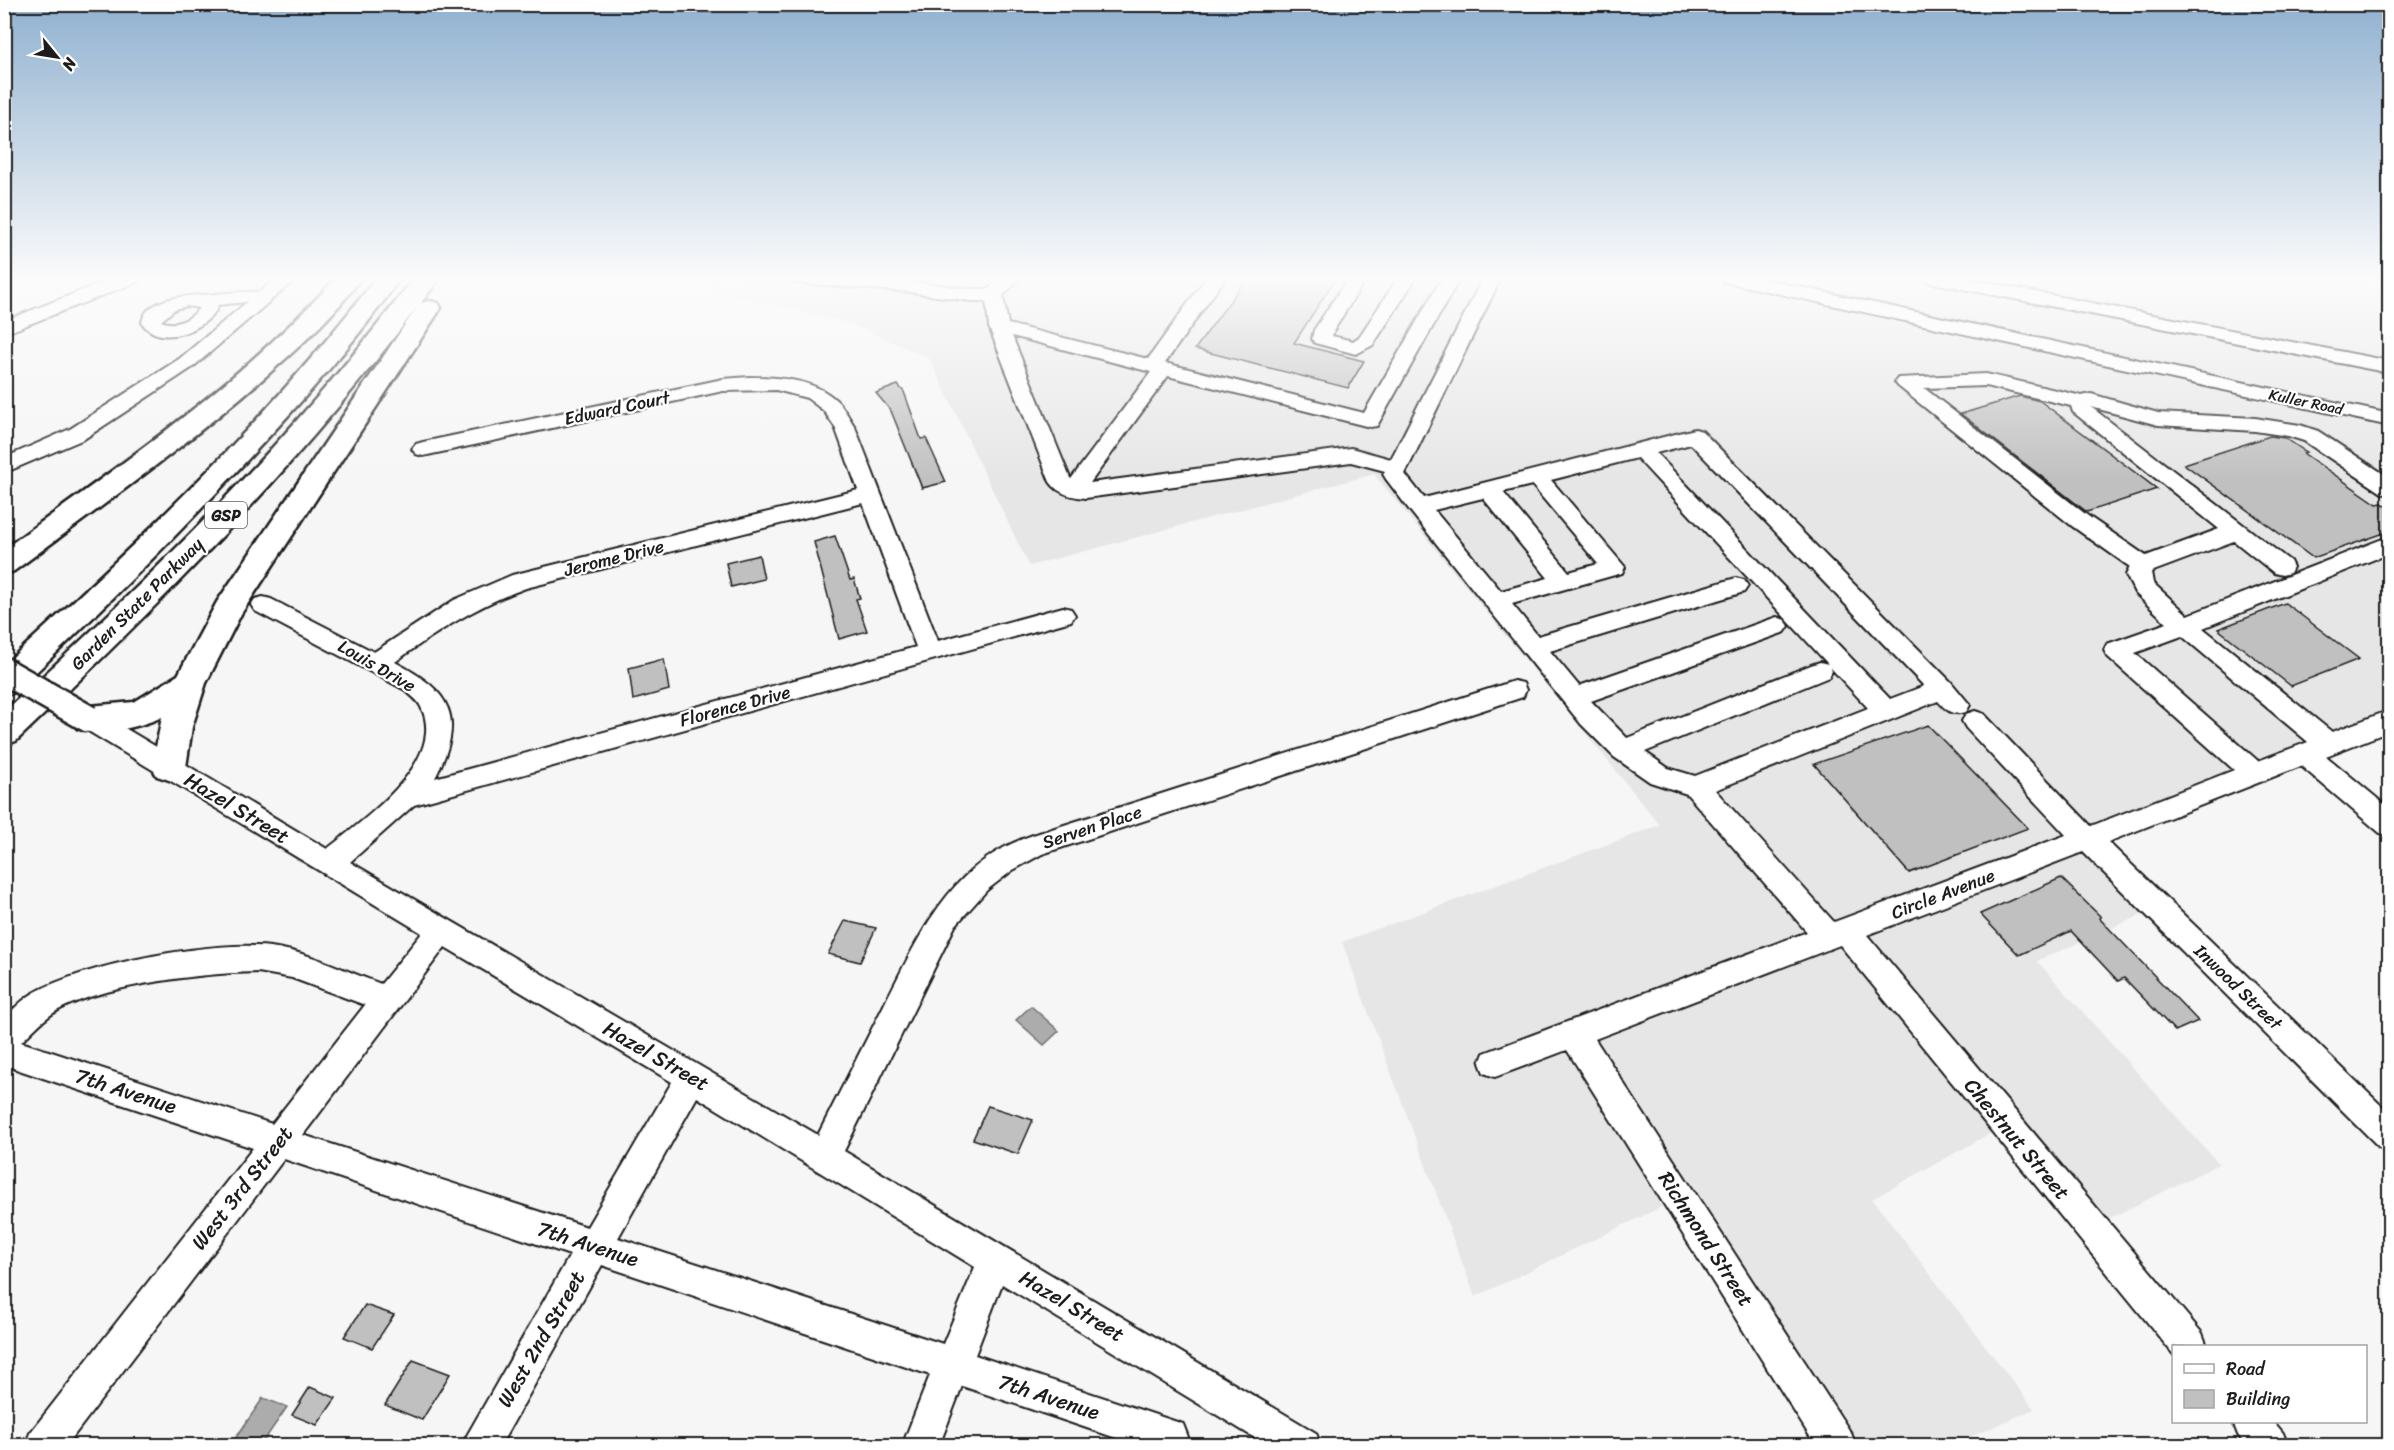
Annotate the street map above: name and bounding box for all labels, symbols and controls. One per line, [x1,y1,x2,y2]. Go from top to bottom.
north arrow [27,27,87,87]
text: N [54,51,85,77]
street label: Edward Court [561,381,673,435]
street label: Kuller Road [2266,381,2347,423]
road number: GSP [205,502,247,528]
street label: Garden State Parkway [63,529,212,678]
street label: Jerome Drive [560,530,667,586]
street label: Louis Drive [332,631,422,701]
street label: Florence Drive [676,676,794,736]
street label: Hazel Street [177,761,297,855]
street label: Serven Place [1038,796,1146,858]
street label: Circle Avenue [1886,860,2000,928]
street label: Inwood Street [2185,935,2290,1038]
street label: Hazel Street [595,1010,717,1102]
street label: 7th Avenue [70,1057,182,1125]
street label: Chestnut Street [1954,1069,2080,1209]
street label: West 3rd Street [181,1117,303,1259]
street label: Richmond Street [1648,1163,1764,1315]
street label: 7th Avenue [532,1210,644,1278]
street label: Hazel Street [1012,1259,1132,1353]
street label: West 2nd Street [486,1263,596,1415]
legend [2172,1345,2367,1423]
text: Road [2226,1353,2266,1385]
street label: 7th Avenue [993,1363,1105,1431]
text: Building [2226,1383,2290,1415]

